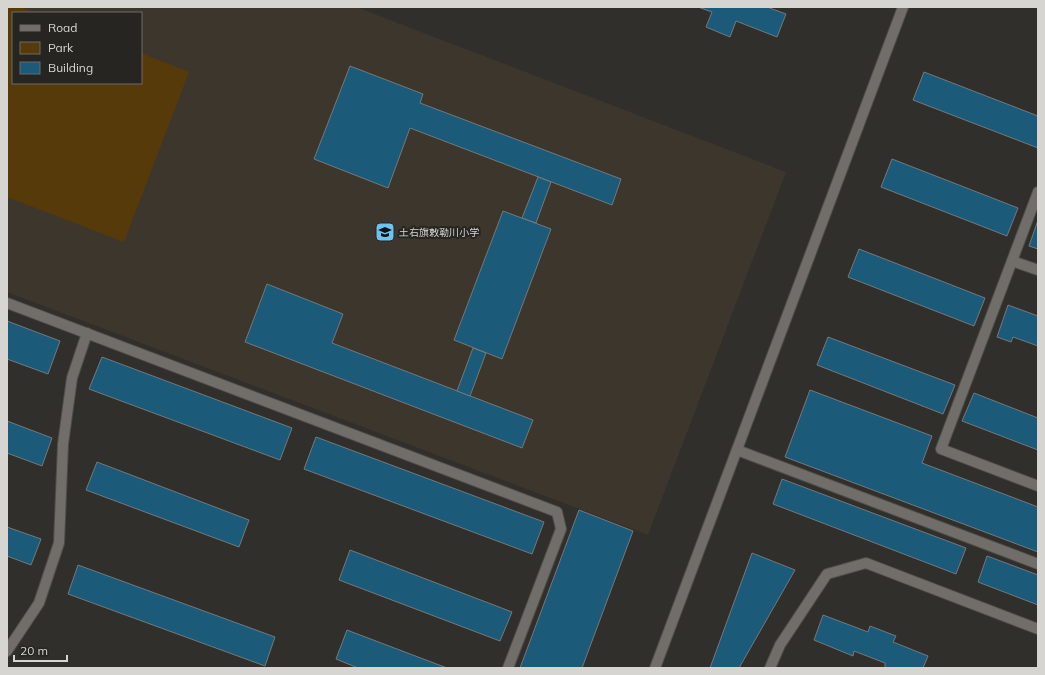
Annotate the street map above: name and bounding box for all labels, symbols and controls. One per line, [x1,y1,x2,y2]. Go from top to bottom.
legend [12,12,142,84]
text: Road [48,20,77,35]
text: Park [48,40,74,55]
text: Building [48,60,93,75]
school or university icon: 土右旗敕勒川小学 [374,221,396,243]
place label: 土右旗敕勒川小学 [399,226,479,239]
scale bar [14,637,67,663]
text: 20 m [20,643,48,658]

